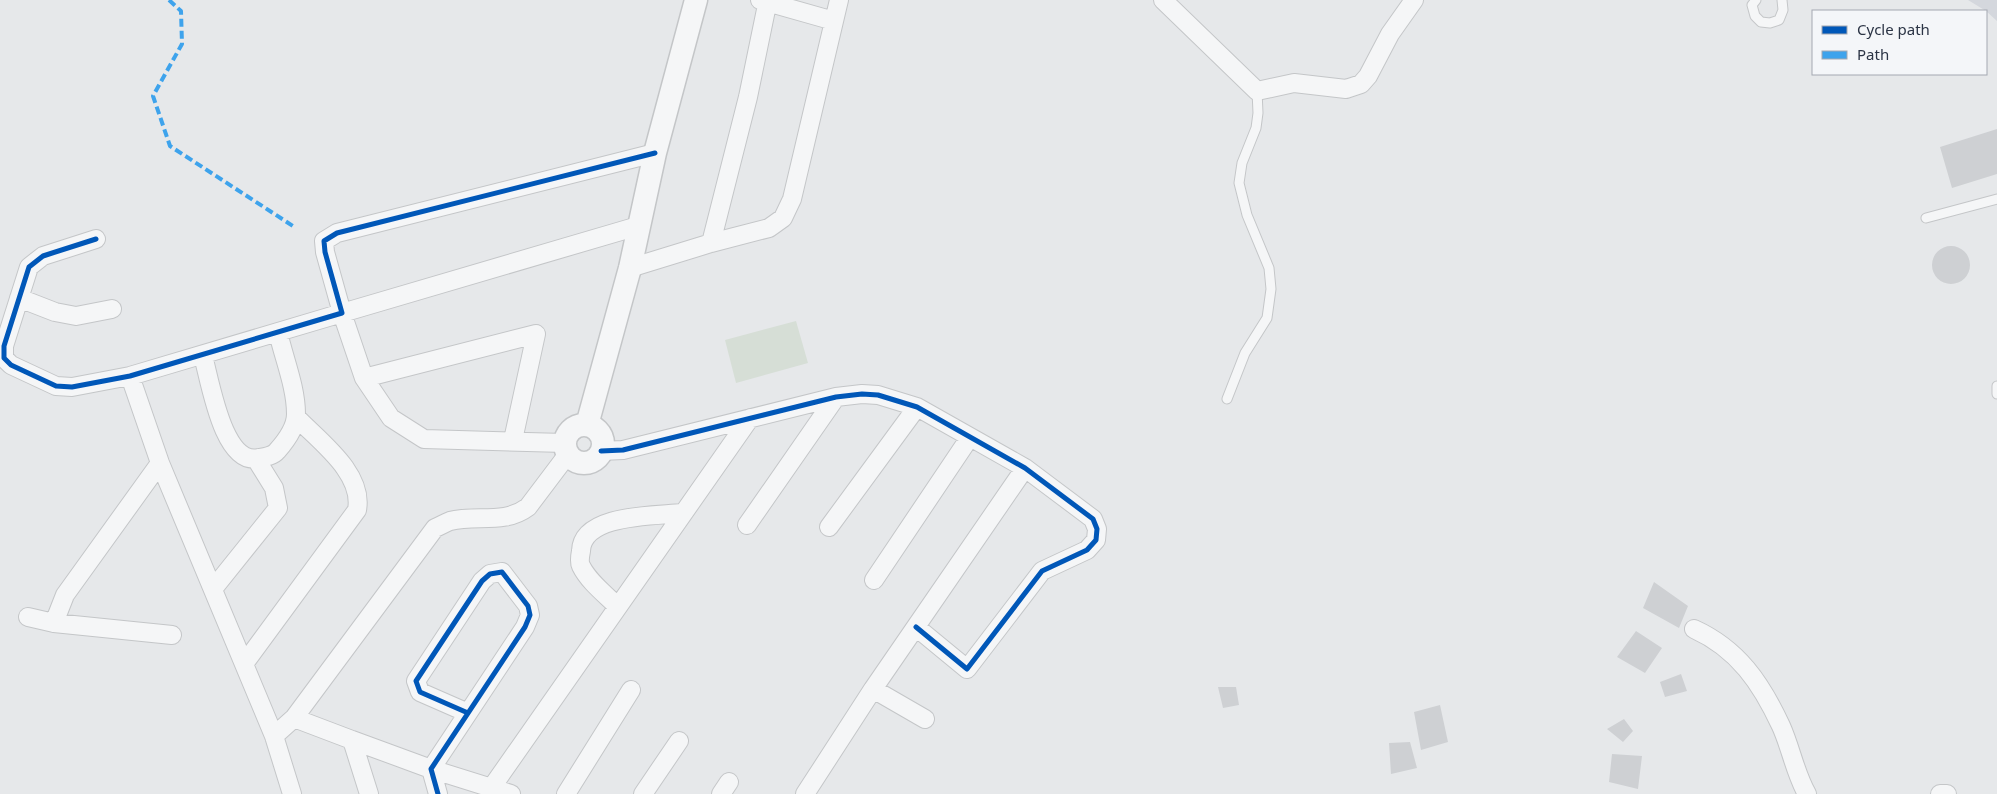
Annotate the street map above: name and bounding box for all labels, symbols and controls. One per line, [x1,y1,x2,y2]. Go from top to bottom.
legend [1812,10,1987,75]
text: Cycle path [1857,19,1930,39]
text: Path [1857,44,1889,64]

